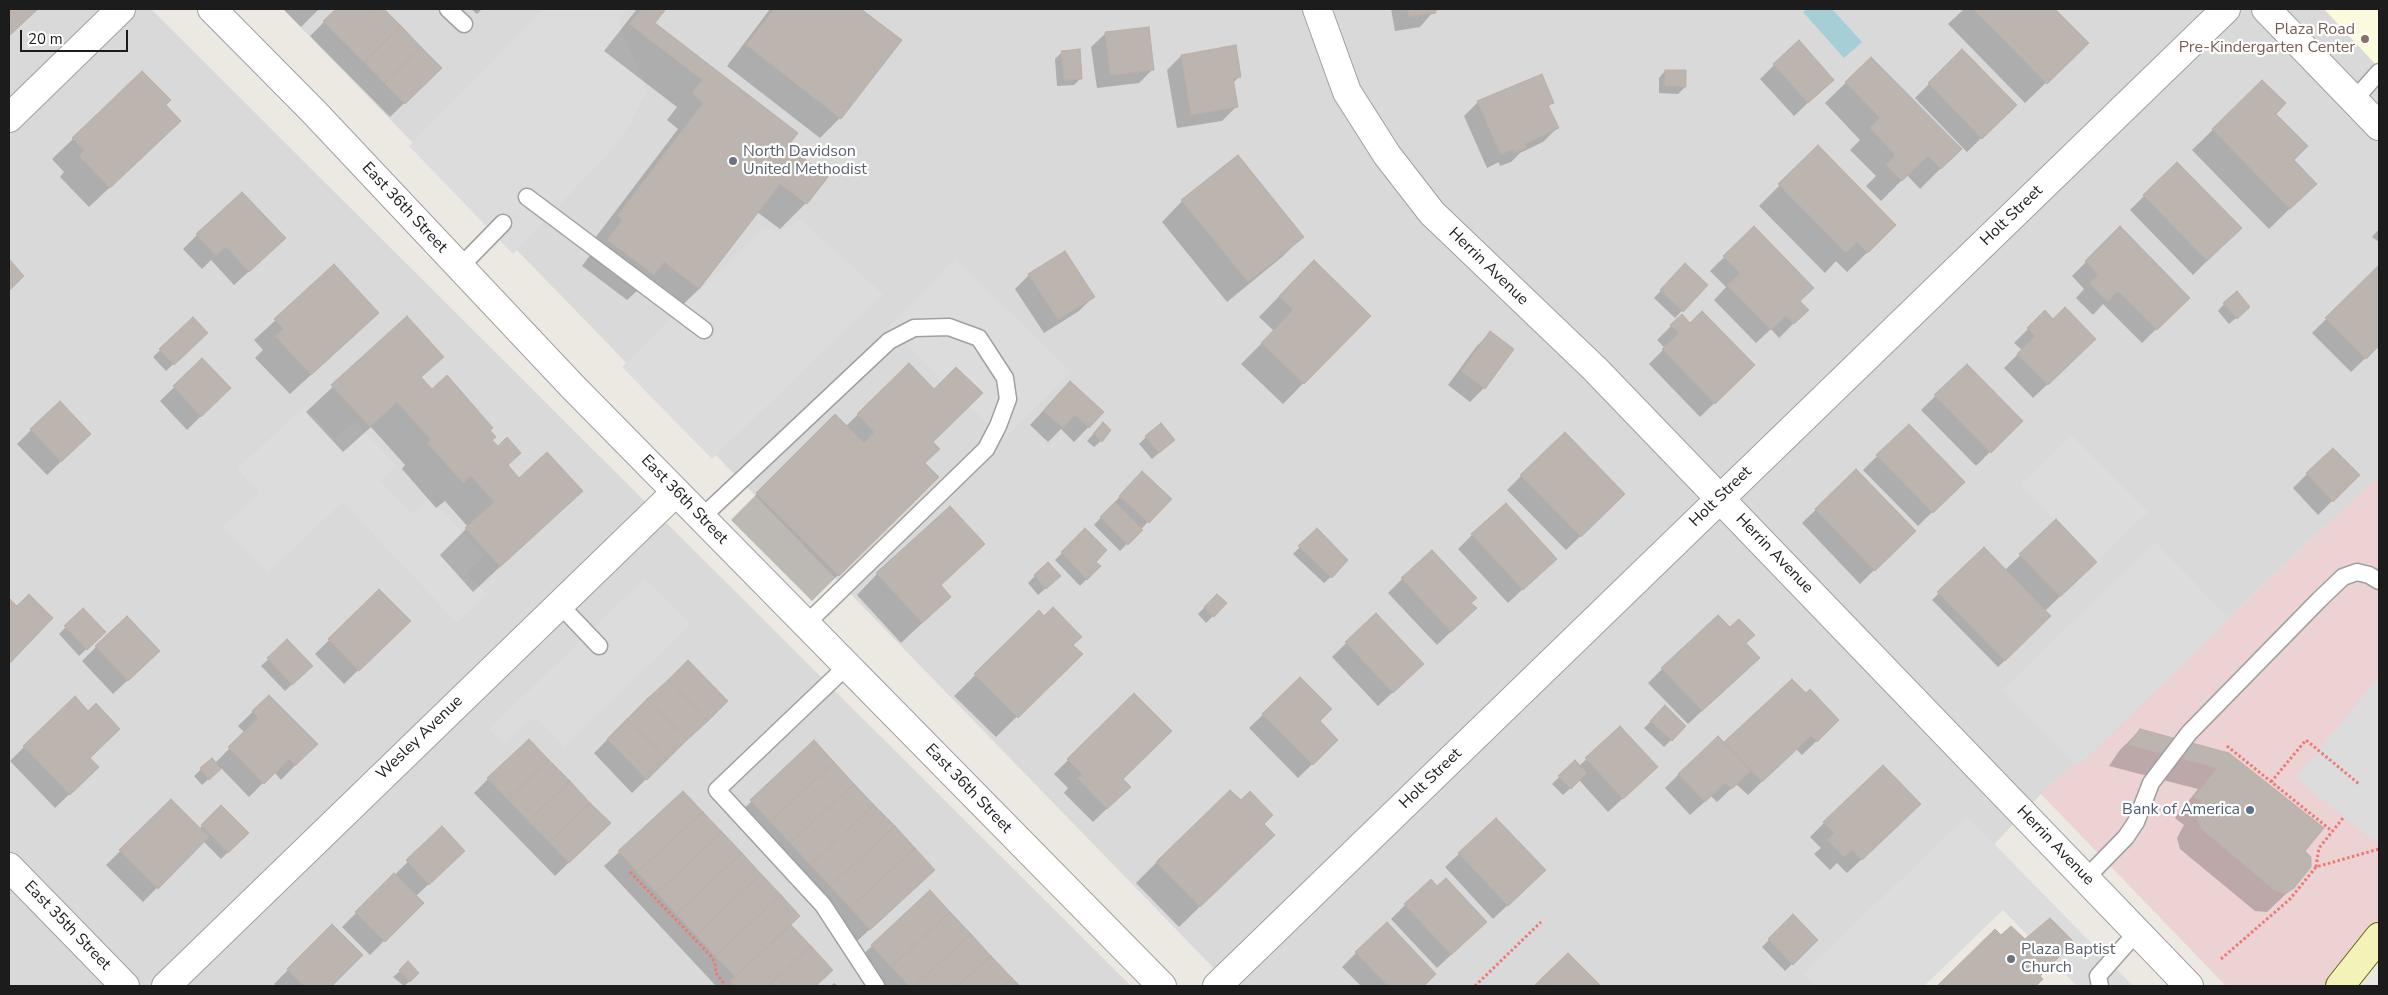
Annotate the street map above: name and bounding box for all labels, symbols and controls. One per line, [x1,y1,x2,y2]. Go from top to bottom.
scale bar [22,20,130,52]
place label: Plaza Road Pre-Kindergarten Center [2179,20,2355,58]
text: 20 m [28,29,63,49]
marker: Plaza Road Pre-Kindergarten Center [2359,33,2371,45]
place label: North Davidson United Methodist [743,142,867,180]
marker: North Davidson United Methodist [727,155,739,167]
street label: East 36th Street [357,159,451,257]
street label: Holt Street [1977,182,2047,250]
street label: Herrin Avenue [1444,224,1532,310]
street label: East 36th Street [637,451,731,549]
street label: Holt Street [1686,463,1756,531]
street label: Herrin Avenue [1731,510,1817,598]
street label: Wesley Avenue [373,692,467,784]
street label: East 36th Street [921,740,1015,838]
street label: Holt Street [1396,745,1466,813]
place label: Bank of America [2122,800,2240,820]
street label: Herrin Avenue [2012,802,2098,890]
marker: Bank of America [2244,804,2256,816]
street label: East 35th Street [20,877,114,975]
place label: Plaza Baptist Church [2021,940,2115,978]
marker: Plaza Baptist Church [2005,953,2017,965]

